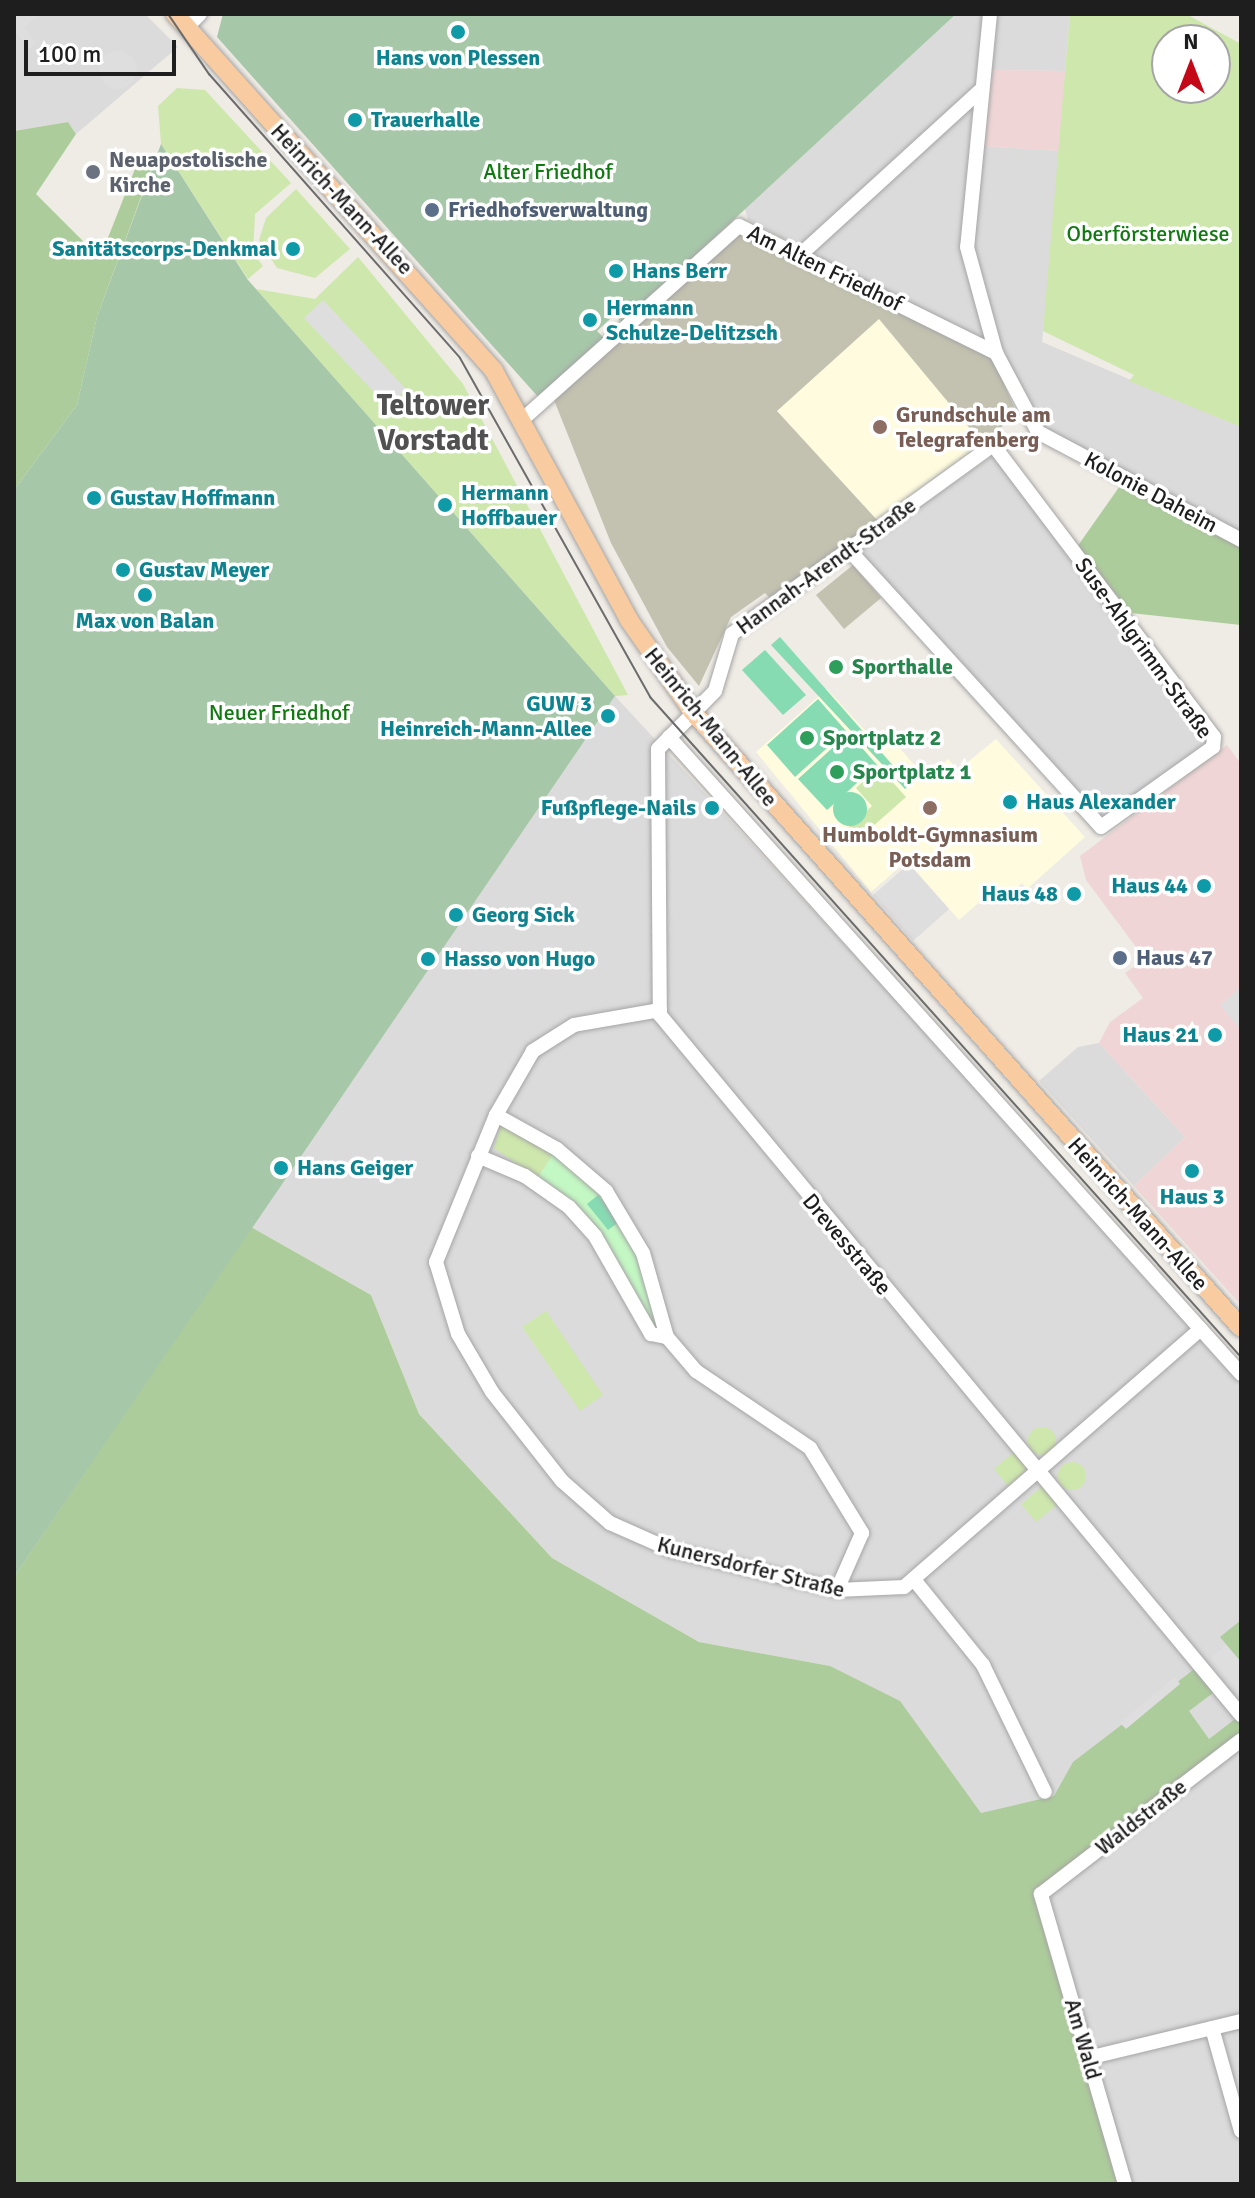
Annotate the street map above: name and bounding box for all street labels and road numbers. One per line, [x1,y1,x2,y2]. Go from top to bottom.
street label: Heinrich-Mann-Allee [265,118,419,280]
street label: Am Alten Friedhof [743,219,907,317]
street label: Kolonie Daheim [1080,446,1222,538]
street label: Hannah-Arendt-Straße [731,492,921,640]
street label: Suse-Ahlgrimm-Straße [1070,552,1218,744]
street label: Heinrich-Mann-Allee [639,642,783,812]
street label: Heinrich-Mann-Allee [1062,1132,1214,1296]
street label: Drevesstraße [797,1188,897,1300]
street label: Kunersdorfer Straße [655,1531,847,1603]
street label: Waldstraße [1090,1773,1192,1861]
street label: Am Wald [1059,1996,1107,2082]

